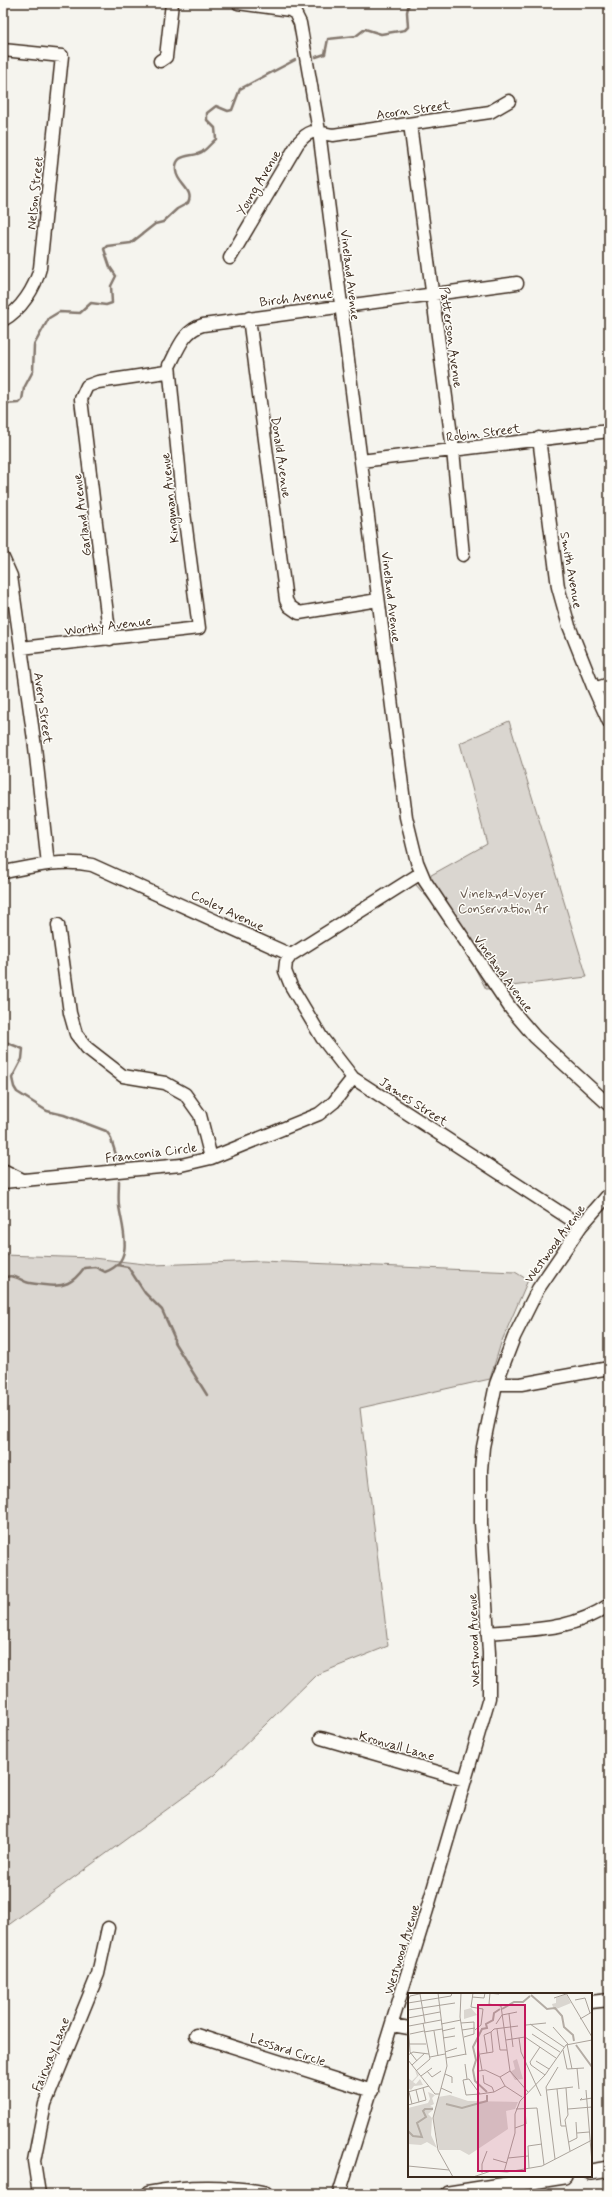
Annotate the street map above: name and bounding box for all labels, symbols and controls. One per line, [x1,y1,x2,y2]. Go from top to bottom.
street label: Acorn Street [375,97,452,124]
street label: Young Avenue [233,147,286,219]
street label: Nelson Street [23,156,48,231]
street label: Vineland Avenue [336,229,364,322]
street label: Patterson Avenue [435,285,466,389]
street label: Birch Avenue [259,286,334,311]
street label: Donald Avenue [266,415,295,499]
street label: Robin Street [445,420,522,446]
street label: Kingman Avenue [157,452,185,544]
street label: Garland Avenue [69,473,96,557]
street label: Smith Avenue [555,531,586,610]
street label: Vineland Avenue [377,551,405,644]
street label: Worthy Avenue [64,613,153,640]
street label: Avery Street [29,671,56,745]
park label: Vineland-Voyer Conservation Ar [458,886,549,918]
street label: Cooley Avenue [188,887,267,936]
street label: Vineland Avenue [469,932,537,1016]
street label: James Street [376,1074,451,1131]
street label: Franconia Circle [104,1139,198,1168]
street label: Westwood Avenue [521,1201,590,1287]
street label: Westwood Avenue [464,1593,485,1687]
street label: Kronvall Lane [357,1728,437,1765]
street label: Westwood Avenue [381,1902,424,1997]
inset map [408,1993,592,2177]
street label: Fairway Lane [29,2015,74,2094]
street label: Lessard Circle [248,2030,328,2071]

